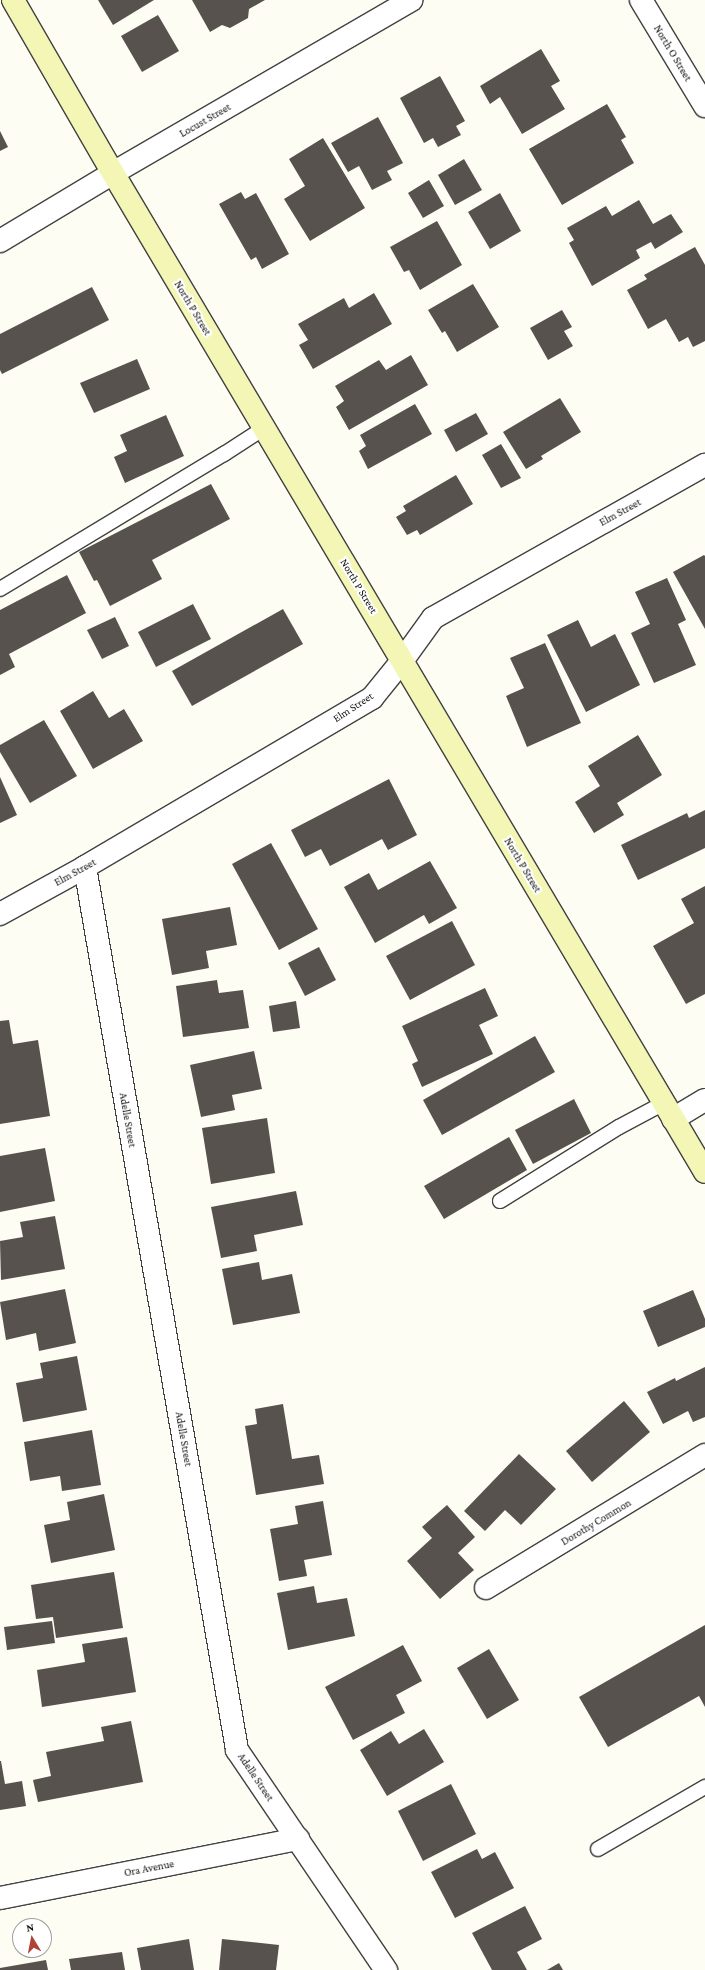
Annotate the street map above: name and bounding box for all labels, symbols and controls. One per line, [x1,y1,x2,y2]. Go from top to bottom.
street label: North O Street [651,22,695,84]
street label: Locust Street [177,100,233,140]
street label: North P Street [172,278,214,338]
street label: Elm Street [597,495,643,529]
street label: North P Street [338,556,380,616]
street label: Elm Street [330,689,376,725]
street label: North P Street [502,835,544,895]
street label: Elm Street [52,855,98,889]
street label: Adelle Street [117,1092,139,1148]
street label: Adelle Street [173,1411,195,1467]
street label: Dorothy Common [559,1496,633,1548]
street label: Adelle Street [235,1750,277,1804]
street label: Ora Avenue [123,1857,175,1879]
north arrow [12,1918,52,1958]
text: N [25,1921,35,1934]

